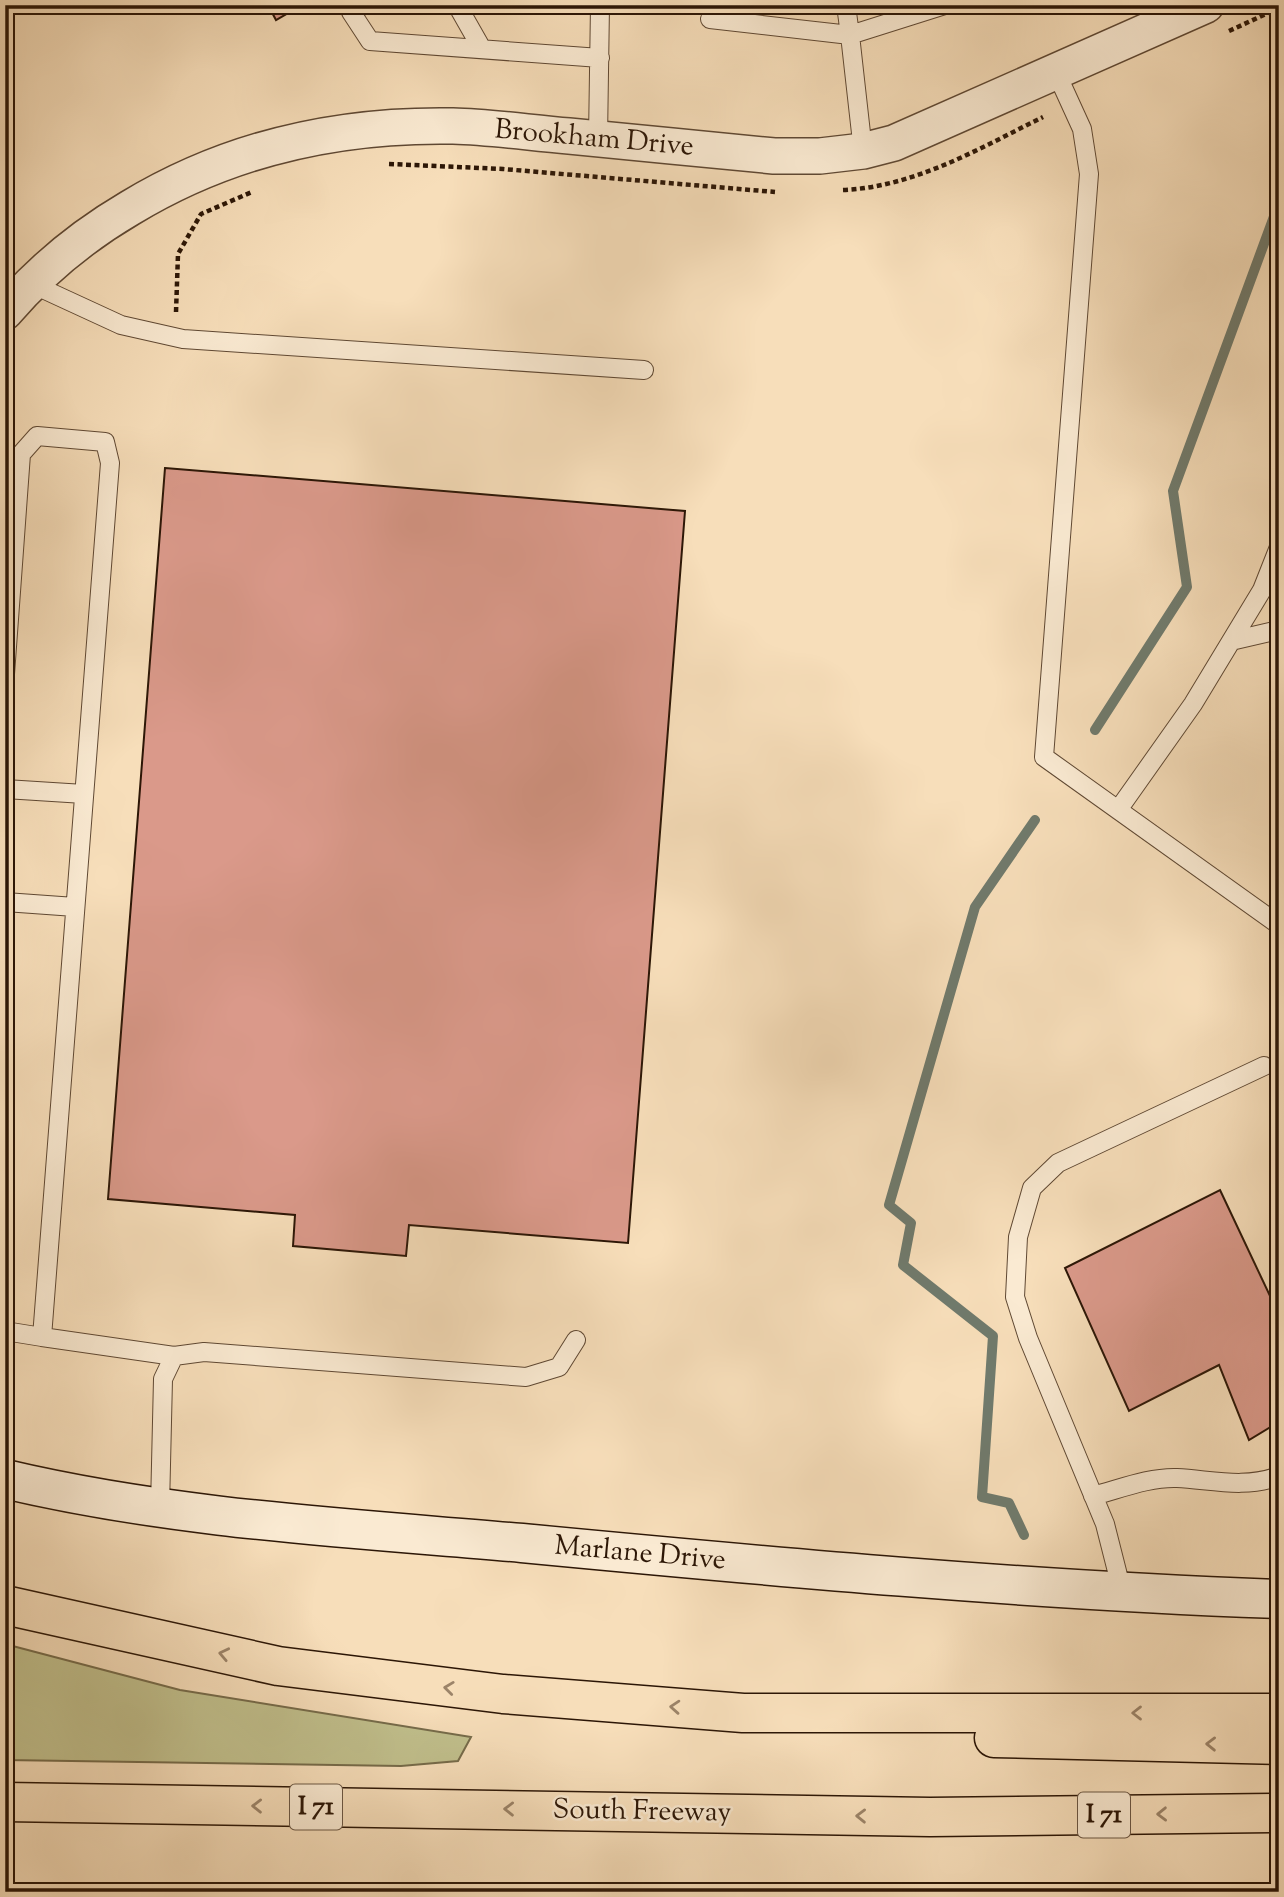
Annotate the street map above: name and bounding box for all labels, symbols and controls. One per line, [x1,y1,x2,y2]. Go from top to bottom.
street label: Brookham Drive [493,110,695,168]
street label: Marlane Drive [553,1527,727,1581]
one-way arrow [218,1648,230,1663]
one-way arrow [443,1680,454,1695]
one-way arrow [669,1700,680,1715]
one-way arrow [1131,1705,1142,1721]
one-way arrow [1205,1736,1215,1752]
road number: I 71 [290,1784,342,1830]
street label: South Freeway [552,1790,732,1834]
road number: I 71 [1078,1792,1130,1838]
one-way arrow [251,1798,262,1814]
one-way arrow [503,1801,514,1817]
one-way arrow [1156,1806,1166,1822]
one-way arrow [856,1808,866,1824]

